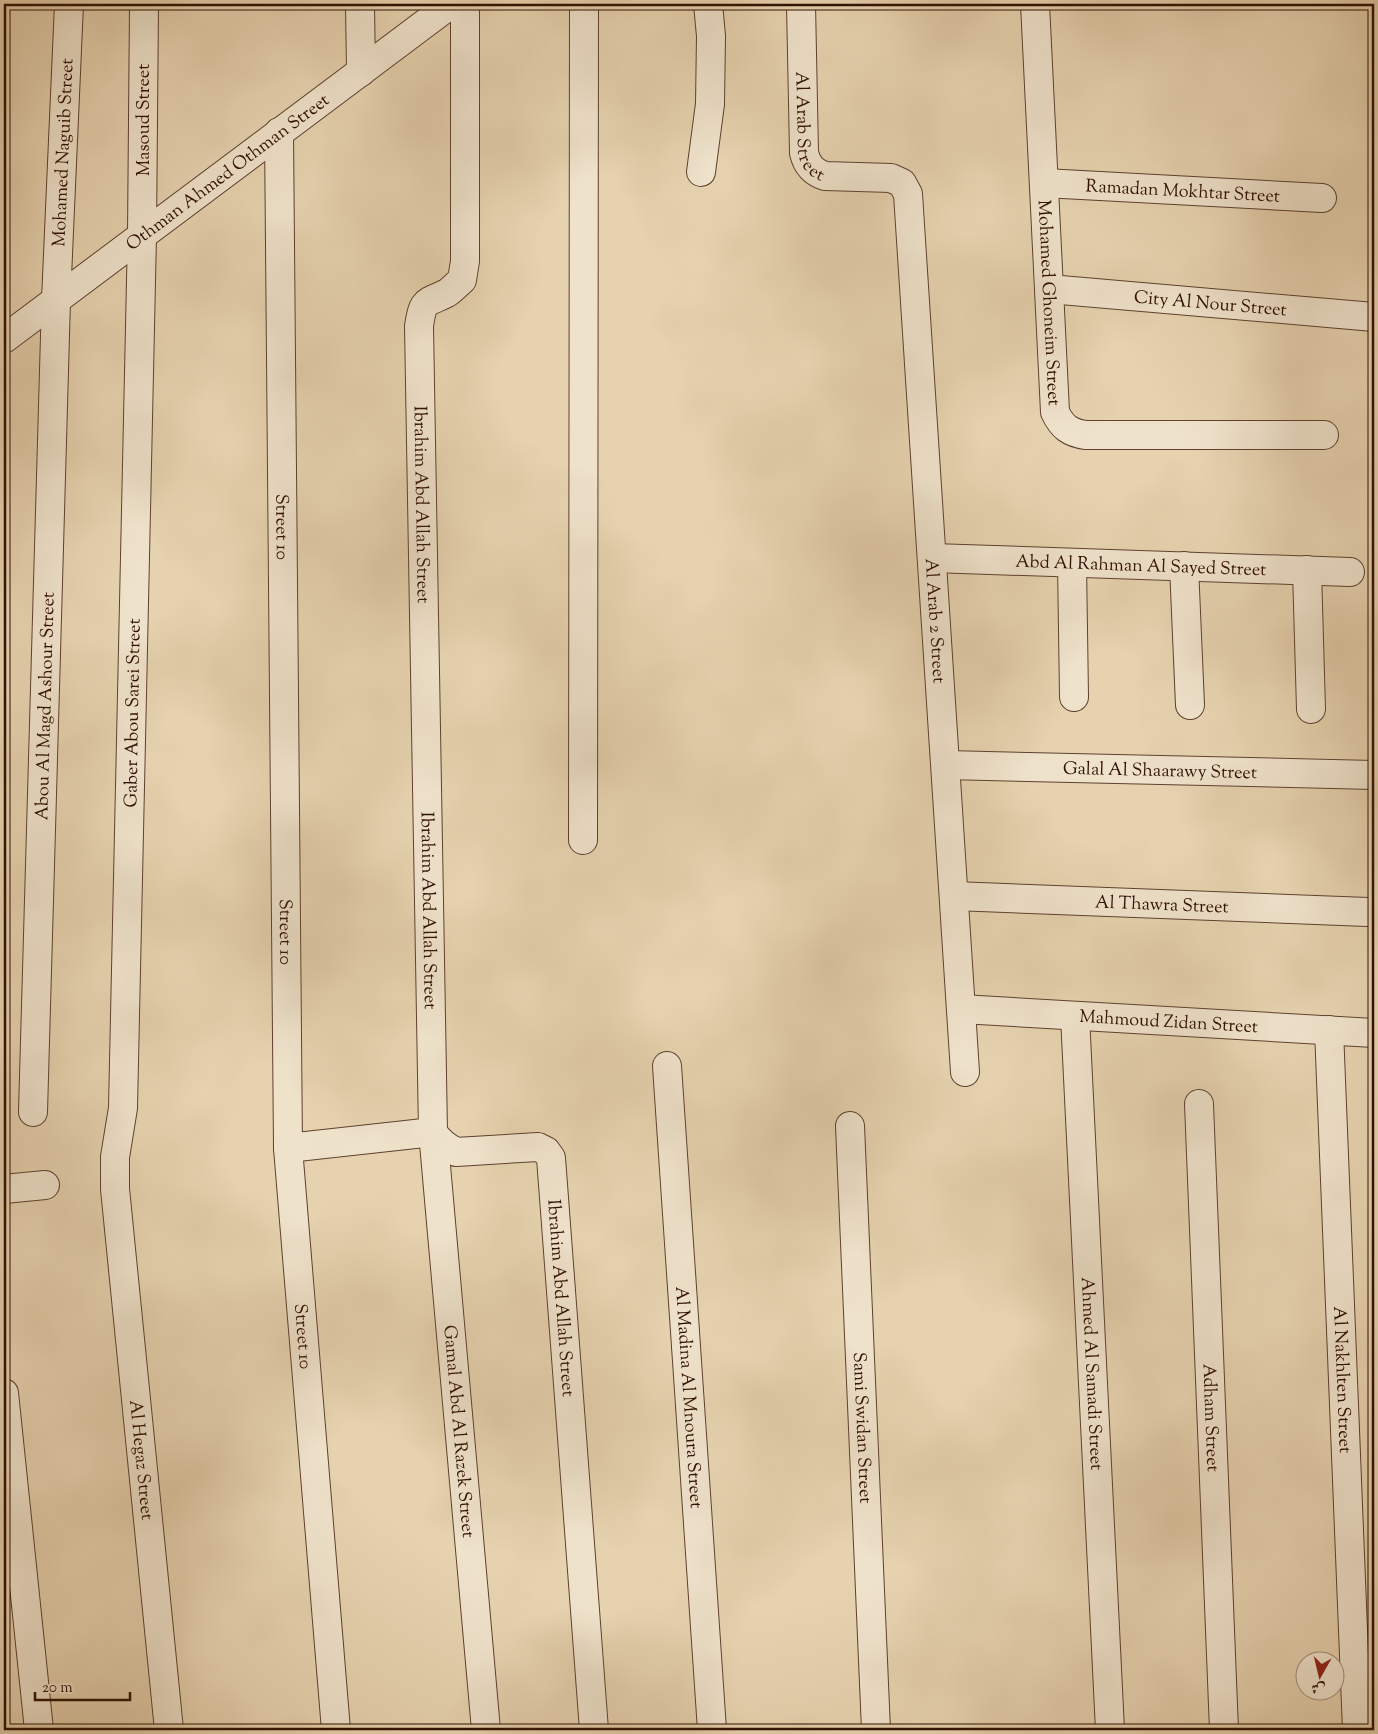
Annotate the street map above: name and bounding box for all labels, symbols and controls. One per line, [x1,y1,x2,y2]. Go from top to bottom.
street label: Mohamed Naguib Street [47,58,82,247]
street label: Masoud Street [132,64,158,176]
street label: Al Arab Street [787,71,828,189]
street label: Othman Ahmed Othman Street [121,88,336,258]
street label: Ramadan Mokhtar Street [1085,174,1281,211]
street label: Mohamed Ghoneim Street [1030,199,1066,406]
street label: City Al Nour Street [1133,285,1288,324]
street label: Ibrahim Abd Allah Street [405,405,435,604]
street label: Street 10 [267,494,294,560]
street label: Abd Al Rahman Al Sayed Street [1015,550,1267,584]
street label: Al Arab 2 Street [917,558,951,684]
street label: Abou Al Magd Ashour Street [30,592,63,821]
street label: Gaber Abou Sarei Street [119,618,149,808]
street label: Galal Al Shaarawy Street [1063,757,1257,787]
street label: Ibrahim Abd Allah Street [412,811,442,1010]
street label: Al Thawra Street [1094,890,1229,922]
street label: Street 10 [271,899,297,965]
street label: Mahmoud Zidan Street [1078,1005,1259,1041]
street label: Ibrahim Abd Allah Street [539,1199,580,1398]
street label: Ahmed Al Samadi Street [1073,1276,1108,1471]
street label: Al Madina Al Mnoura Street [667,1286,708,1509]
street label: Street 10 [286,1303,317,1370]
street label: Al Nakhlten Street [1325,1306,1357,1454]
street label: Gamal Abd Al Razek Street [435,1324,480,1539]
street label: Sami Swidan Street [845,1352,877,1504]
street label: Adham Street [1194,1363,1225,1472]
street label: Al Hegaz Street [121,1399,159,1521]
north arrow [1296,1652,1346,1702]
scale bar [35,1669,130,1701]
text: ش [1310,1676,1327,1698]
text: 20 m [42,1678,73,1699]

